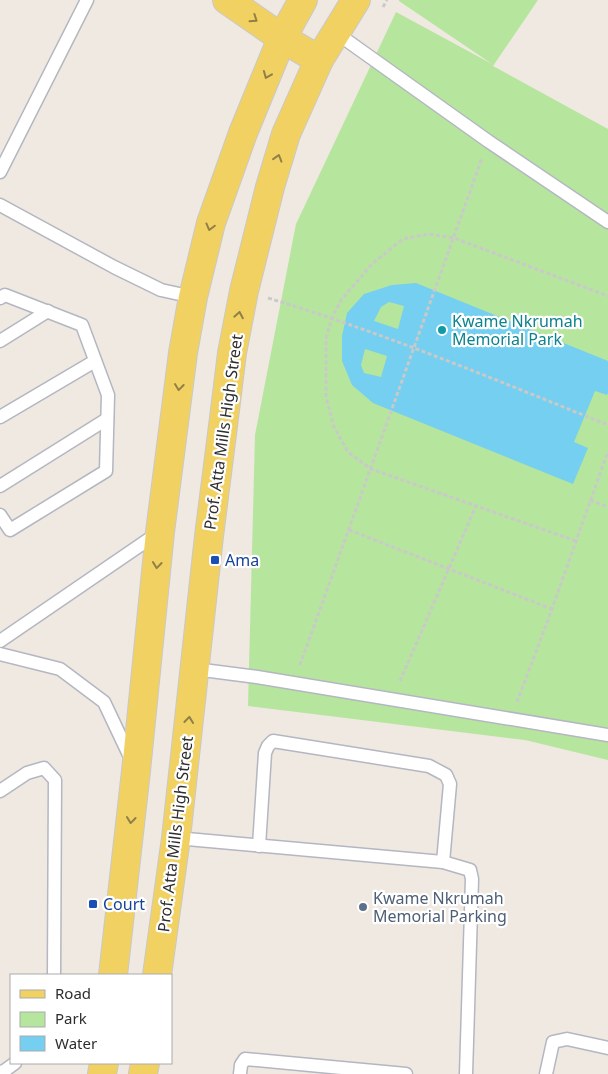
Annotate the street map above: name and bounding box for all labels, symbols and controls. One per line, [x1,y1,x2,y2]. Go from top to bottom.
one-way arrow [249,13,258,22]
one-way arrow [263,70,273,79]
one-way arrow [273,154,283,162]
one-way arrow [205,223,216,232]
place label: Kwame Nkrumah Memorial Park [452,310,583,350]
one-way arrow [234,311,244,320]
marker: Kwame Nkrumah Memorial Park [436,324,448,336]
street label: Prof. Atta Mills High Street [198,332,248,531]
one-way arrow [174,383,185,391]
place label: Ama [225,549,259,571]
marker: Ama [209,554,221,566]
one-way arrow [152,562,163,570]
one-way arrow [183,715,194,723]
street label: Prof. Atta Mills High Street [152,734,198,933]
one-way arrow [126,816,137,824]
place label: Kwame Nkrumah Memorial Parking [373,887,507,927]
place label: Court [103,893,145,915]
marker: Court [87,898,99,910]
marker: Kwame Nkrumah Memorial Parking [357,901,369,913]
legend [10,974,172,1064]
text: Road [55,983,91,1003]
text: Park [55,1008,87,1028]
text: Water [55,1033,97,1053]

